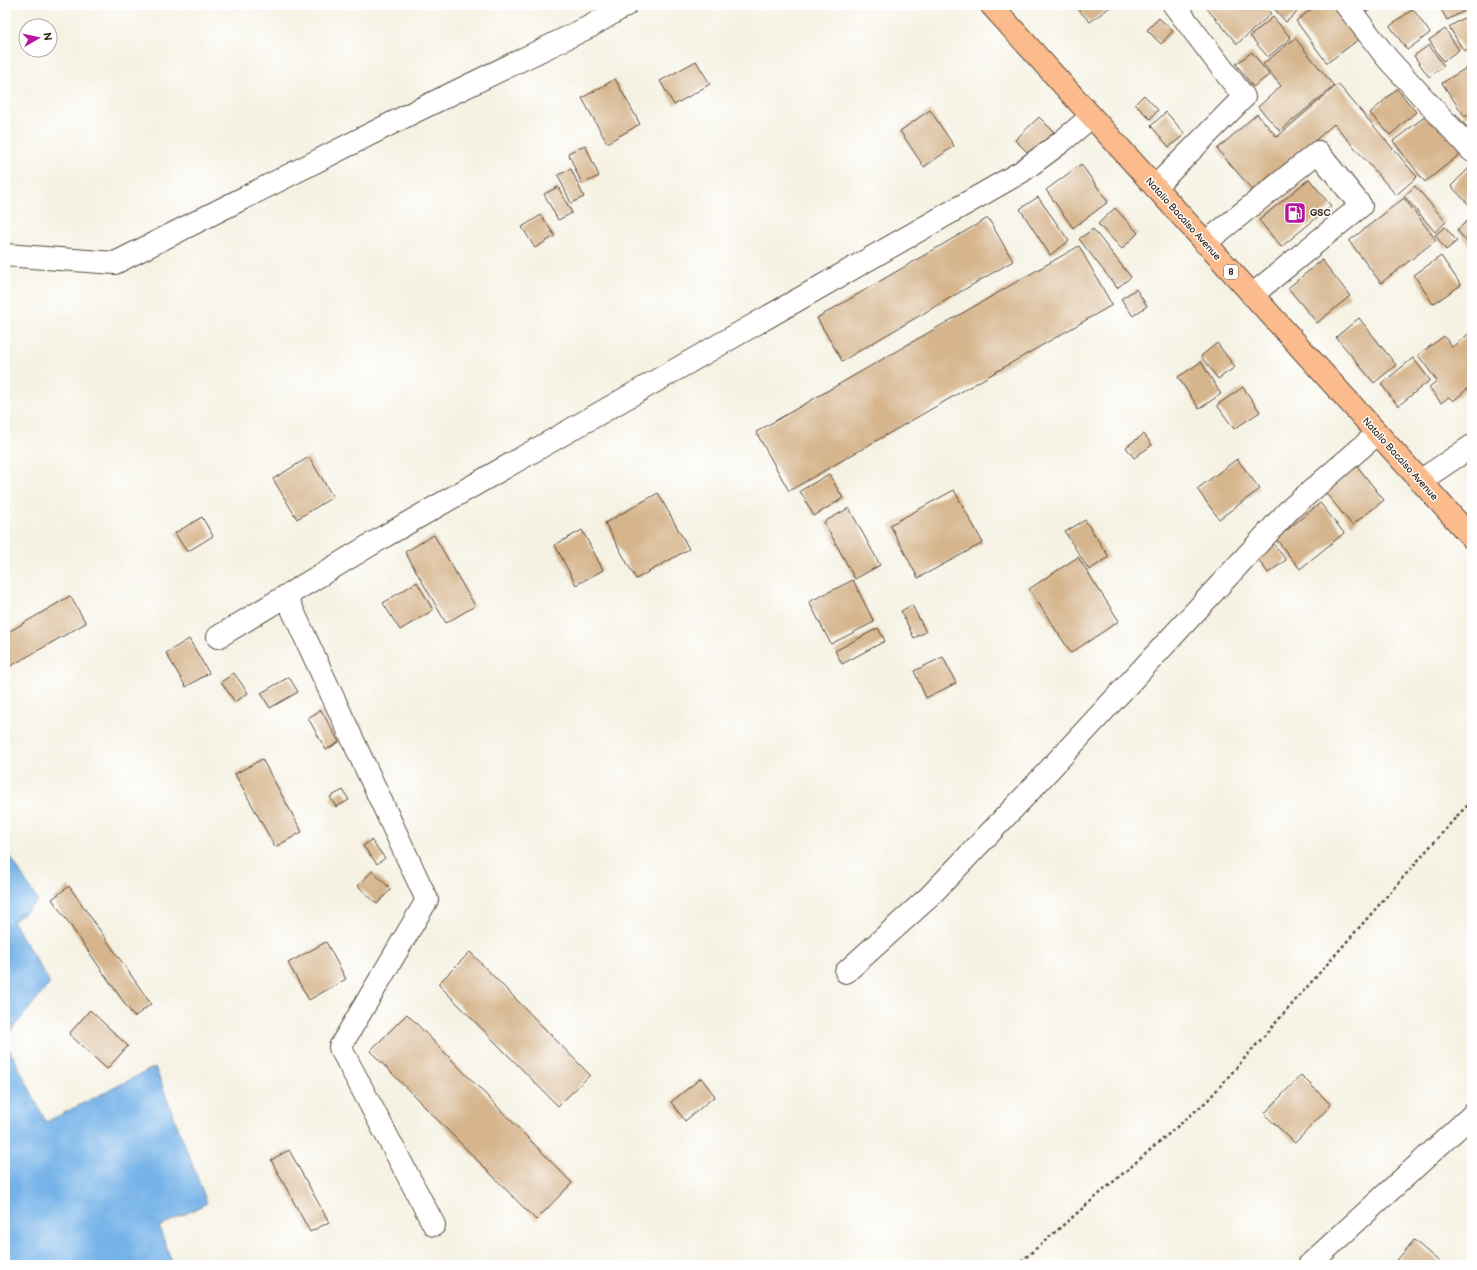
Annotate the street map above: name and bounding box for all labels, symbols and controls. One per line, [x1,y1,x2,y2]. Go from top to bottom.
north arrow [18,18,58,58]
text: N [40,31,54,42]
street label: Natalio Bacalso Avenue [1143,175,1223,263]
fuel station icon: GSC [1282,200,1308,226]
place label: GSC [1310,207,1331,219]
road number: 8 [1224,265,1238,279]
street label: Natalio Bacalso Avenue [1360,415,1440,503]

